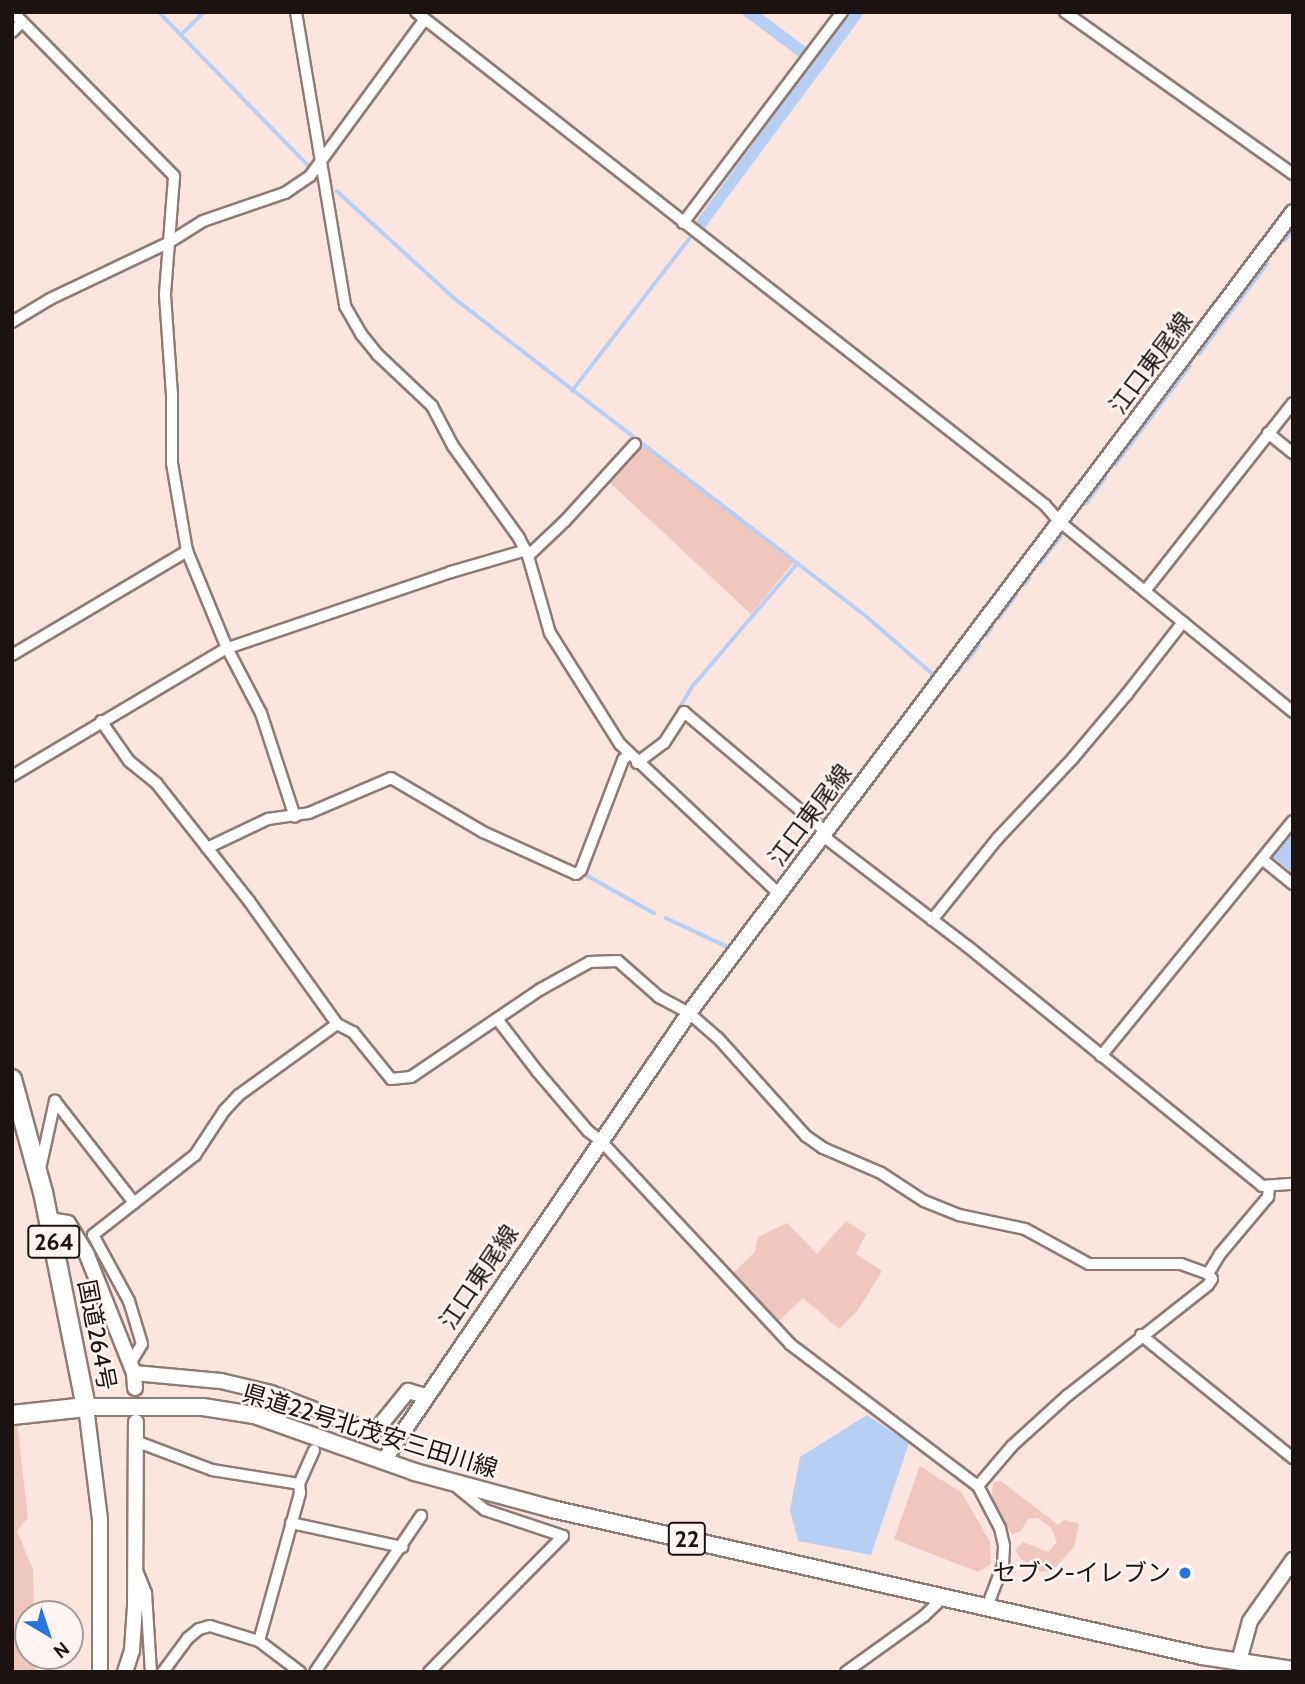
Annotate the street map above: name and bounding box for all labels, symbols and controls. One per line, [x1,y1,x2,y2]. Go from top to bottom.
street label: 江口東尾線 [1103,306,1199,420]
street label: 江口東尾線 [762,758,858,872]
street label: 江口東尾線 [434,1219,524,1335]
road number: 264 [26,1222,82,1261]
street label: 国道264号 [72,1277,122,1393]
street label: 県道22号北茂安三田川線 [239,1378,501,1484]
road number: 22 [668,1520,706,1558]
place label: セブン-イレブン [993,1559,1171,1587]
marker: セブン-イレブン [1177,1565,1193,1581]
north arrow [14,1600,84,1670]
text: N [49,1637,74,1663]

